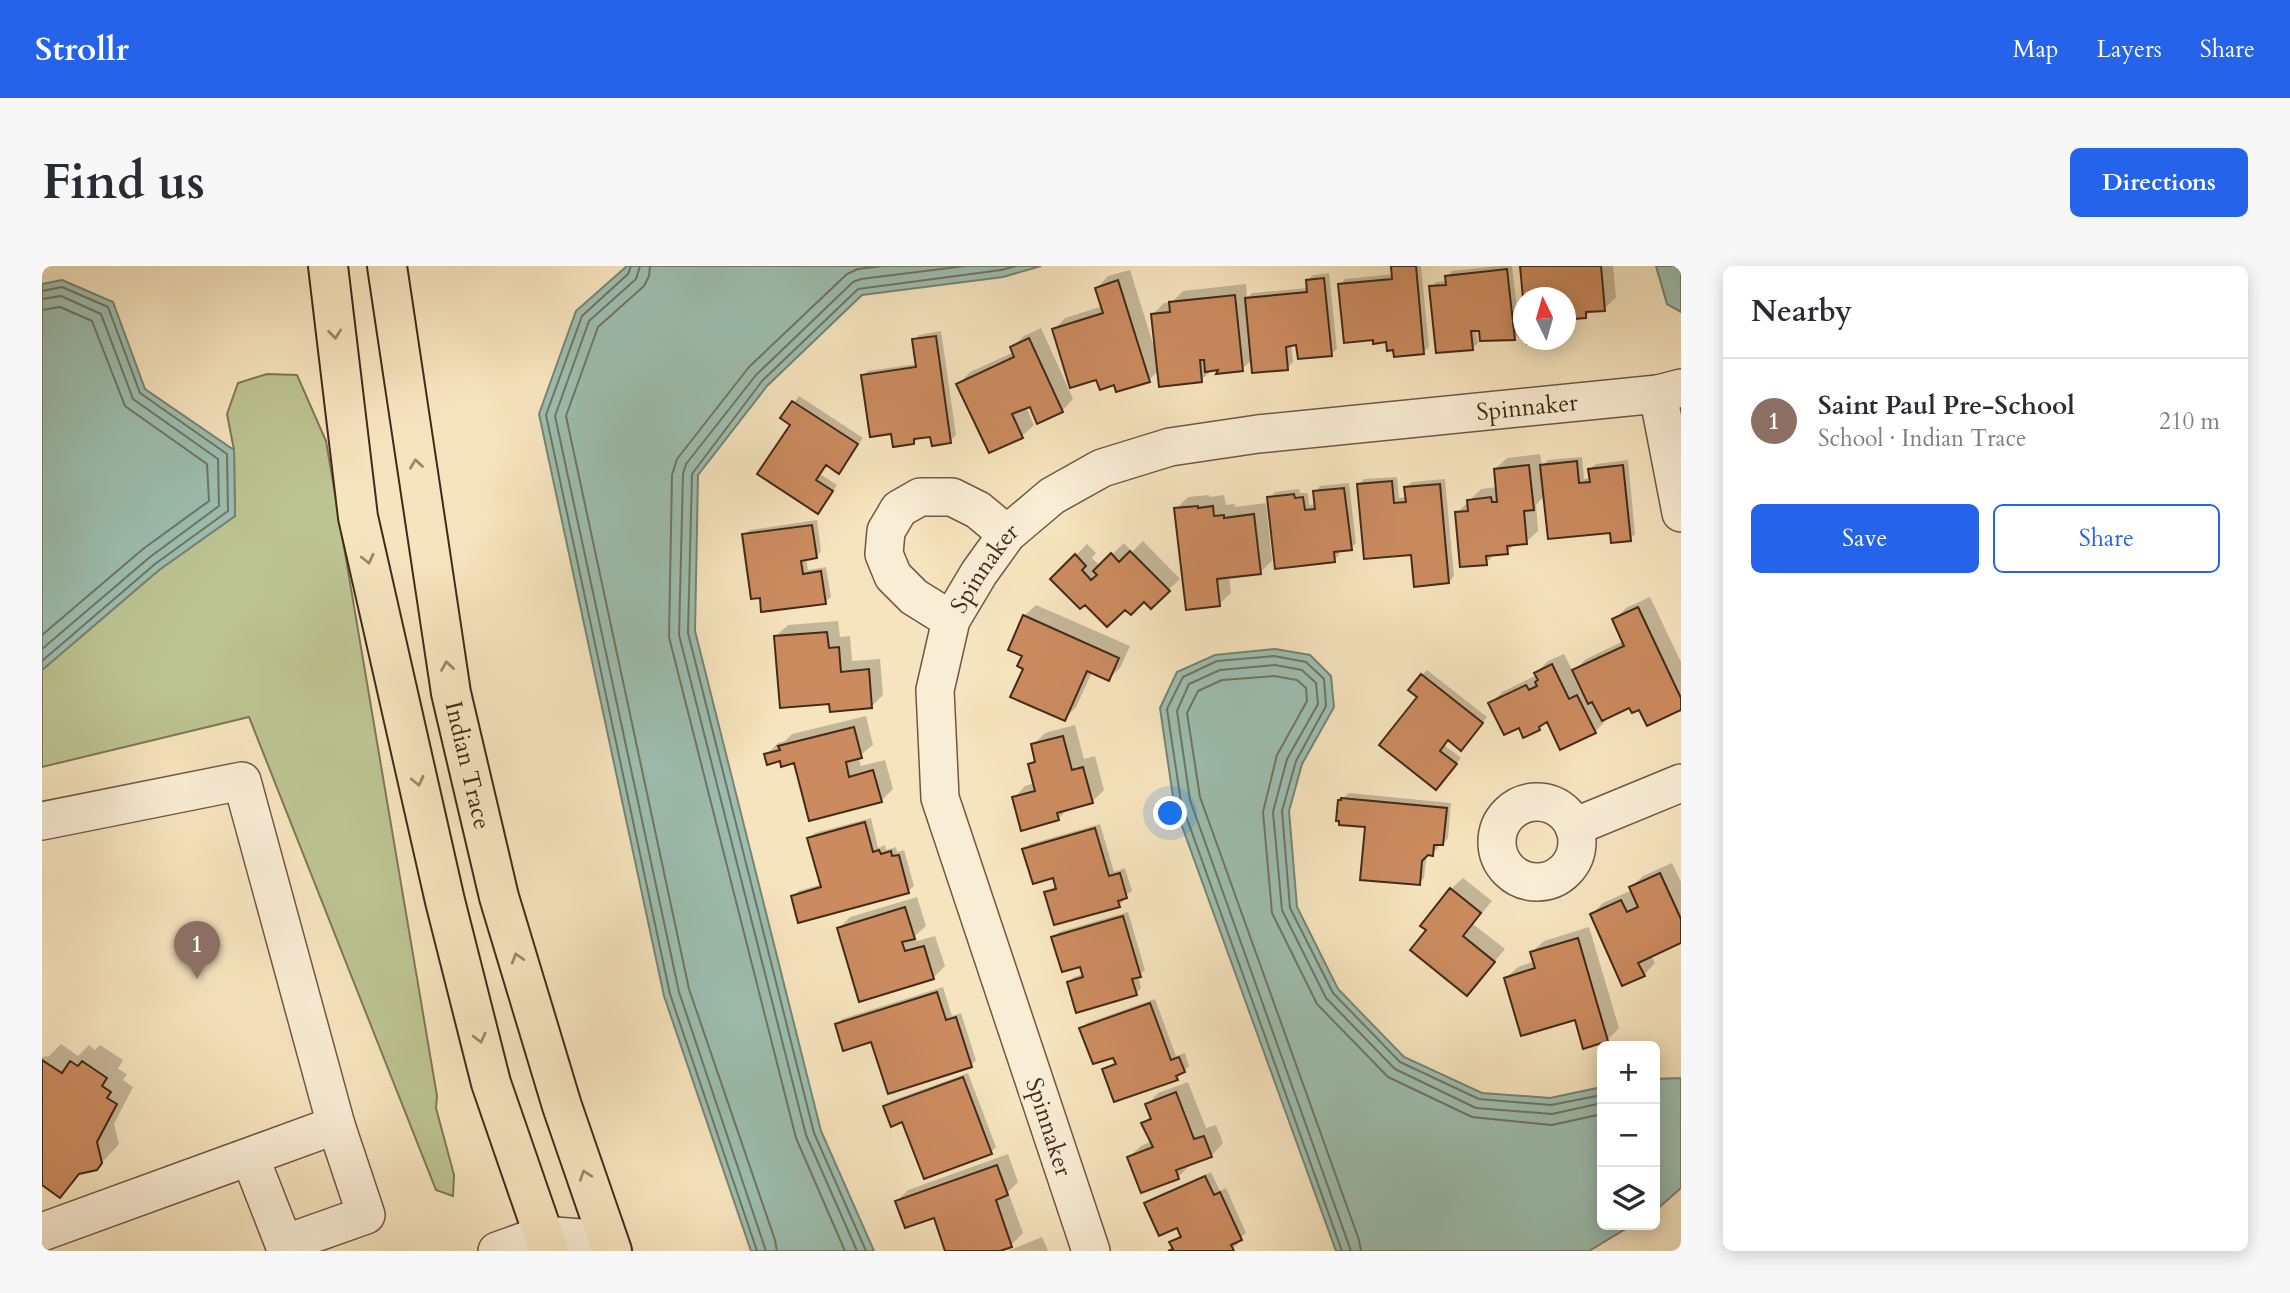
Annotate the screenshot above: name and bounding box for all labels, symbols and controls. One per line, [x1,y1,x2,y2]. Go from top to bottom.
text: Strollr [35,27,129,72]
text: Map [2013,33,2059,66]
text: Layers [2097,33,2162,66]
text: Share [2200,33,2255,66]
button: Directions [2070,148,2248,217]
text: Find us [42,149,205,216]
north arrow [1513,287,1576,350]
text: Nearby [1751,291,1852,332]
one-way arrow [327,329,342,340]
street label: Spinnaker [1475,386,1580,429]
text: Saint Paul Pre-School [1818,388,2075,423]
text: 1 [1768,406,1780,437]
text: 210 m [2159,406,2220,437]
text: School · Indian Trace [1818,423,2027,454]
one-way arrow [409,458,424,470]
button: Save [1751,504,1979,573]
button: Share [1993,504,2220,573]
street label: Spinnaker [943,515,1026,620]
one-way arrow [359,553,374,565]
one-way arrow [439,660,454,672]
street label: Indian Trace [437,698,499,833]
one-way arrow [409,775,424,787]
your location [1153,796,1187,830]
pin: 1 [174,921,220,979]
one-way arrow [511,953,526,965]
one-way arrow [472,1032,486,1044]
map controls [1597,1041,1660,1230]
button: + [1597,1041,1660,1104]
street label: Spinnaker [1017,1074,1080,1181]
button: − [1597,1104,1660,1167]
button: layers [1597,1167,1660,1230]
one-way arrow [579,1170,593,1182]

